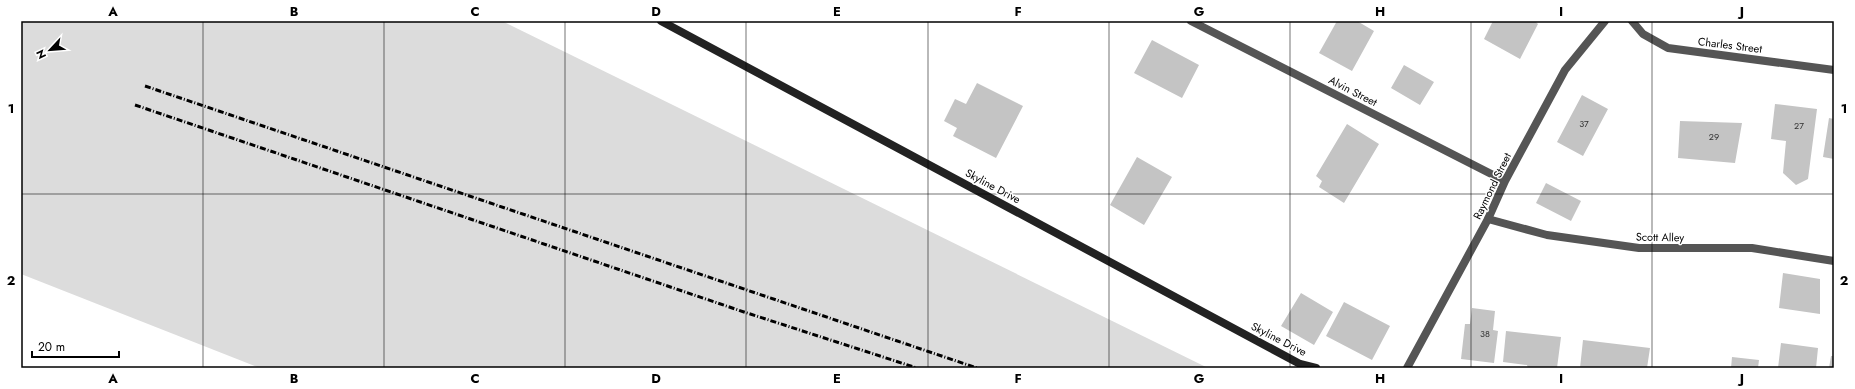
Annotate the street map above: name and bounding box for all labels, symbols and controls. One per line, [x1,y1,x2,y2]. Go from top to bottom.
text: A [107,2,118,21]
text: B [290,2,299,21]
text: C [470,2,480,21]
text: D [651,2,661,21]
text: E [833,2,841,21]
text: F [1014,2,1022,21]
text: G [1194,2,1205,21]
text: H [1375,2,1385,21]
text: I [1559,2,1563,21]
text: J [1737,2,1744,21]
north arrow [30,30,70,70]
street label: Charles Street [1697,33,1763,57]
text: N [32,47,50,62]
street label: Alvin Street [1326,72,1380,110]
text: 1 [8,99,14,118]
text: 1 [1841,99,1847,118]
house number: 37 [1579,117,1589,130]
house number: 27 [1794,119,1804,132]
house number: 29 [1709,130,1719,143]
street label: Raymond Street [1469,150,1515,222]
street label: Skyline Drive [963,165,1024,207]
street label: Scott Alley [1636,229,1685,245]
text: 2 [7,271,15,290]
text: 2 [1840,271,1848,290]
street label: Skyline Drive [1248,318,1310,360]
house number: 38 [1480,327,1490,340]
scale bar [32,333,119,359]
text: 20 m [38,338,65,356]
text: A [107,369,118,388]
text: B [290,369,299,388]
text: C [470,369,480,388]
text: D [651,369,661,388]
text: E [833,369,841,388]
text: F [1014,369,1022,388]
text: G [1194,369,1205,388]
text: H [1375,369,1385,388]
text: I [1559,369,1563,388]
text: J [1737,369,1744,388]

